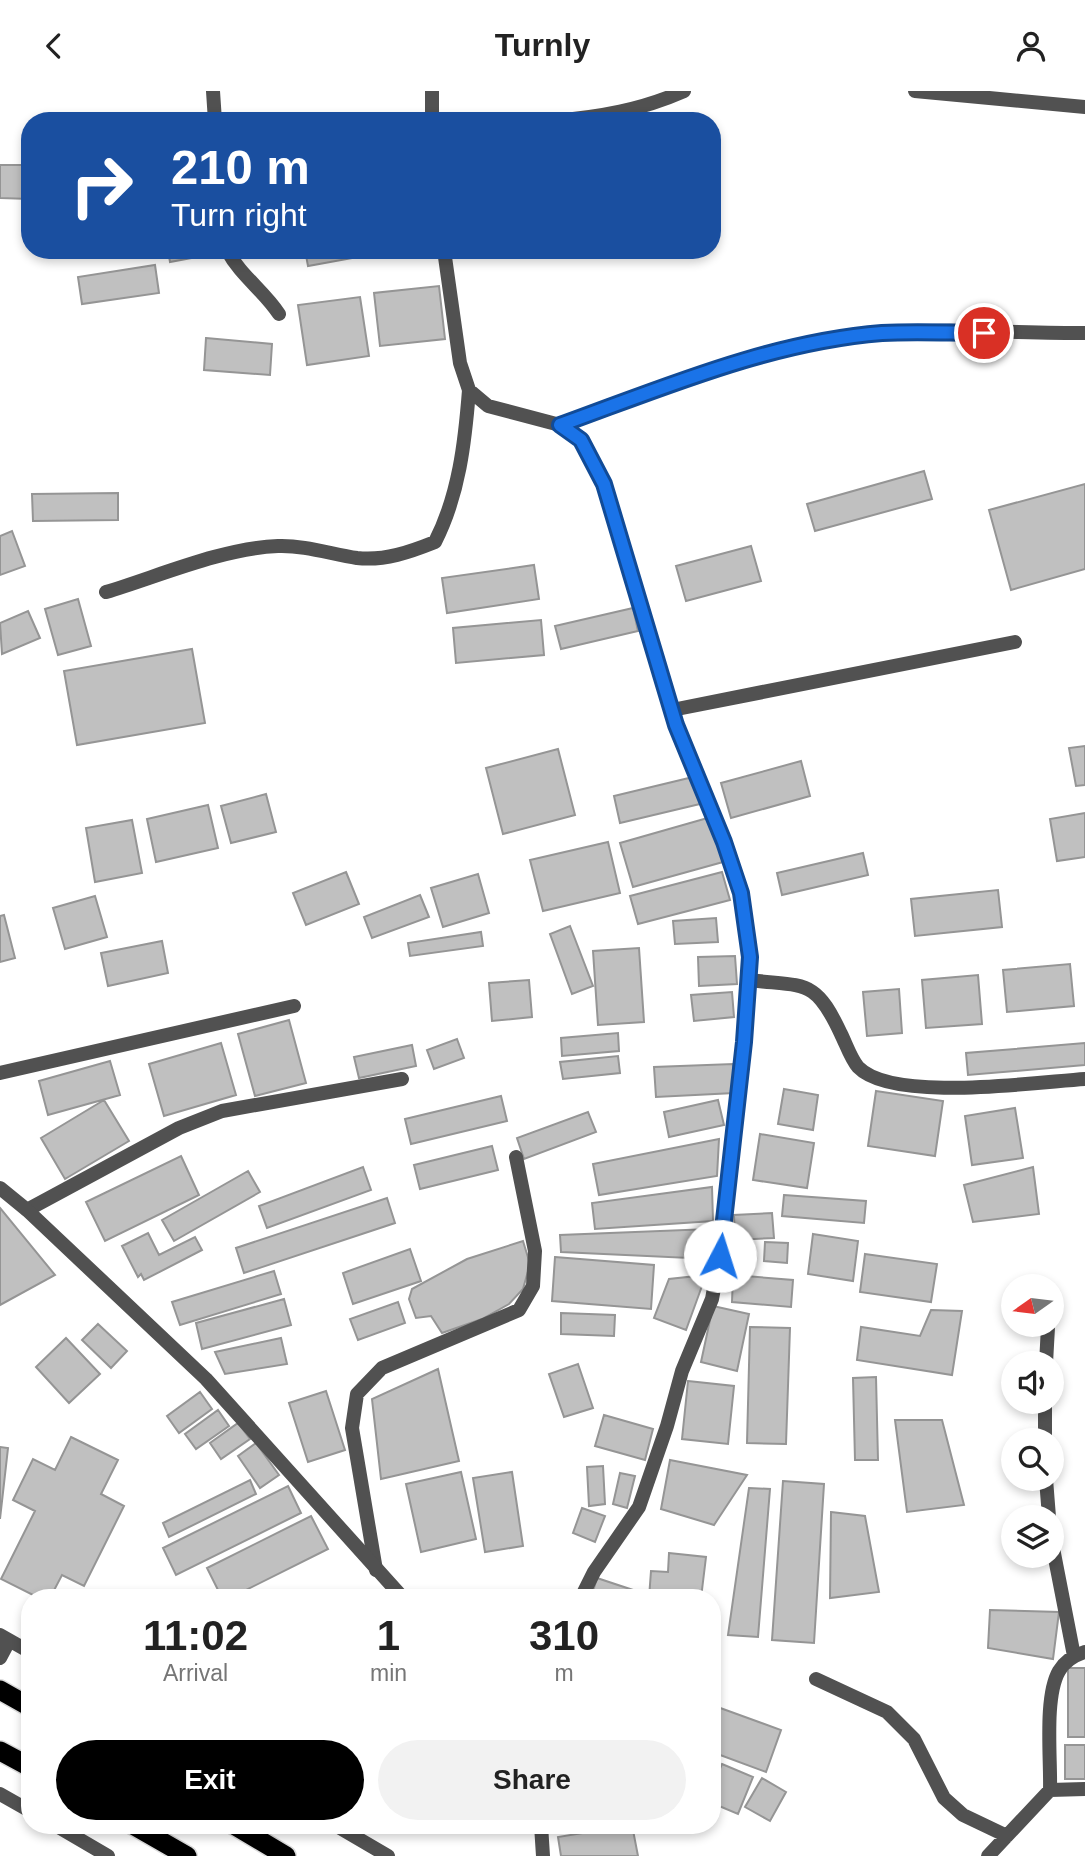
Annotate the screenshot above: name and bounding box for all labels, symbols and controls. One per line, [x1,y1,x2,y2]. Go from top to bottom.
icon: back [35,27,73,65]
text: Turnly [495,27,590,63]
icon: person [1012,27,1050,65]
icon: right [56,140,147,231]
text: 210 m [171,140,310,194]
text: Turn right [171,197,307,233]
pin [954,303,1014,363]
icon: arrive [965,314,1003,352]
position arrow [683,1219,757,1293]
north arrow [1001,1274,1064,1337]
map controls [1001,1274,1064,1568]
button: sound [1001,1351,1064,1414]
button: search [1001,1428,1064,1491]
button: layers [1001,1505,1064,1568]
text: 11:02 [143,1612,248,1659]
text: 1 [377,1612,400,1659]
text: 310 [529,1612,599,1659]
text: Arrival [163,1660,228,1686]
text: min [370,1660,407,1686]
text: m [554,1660,574,1686]
button: Exit [56,1740,364,1820]
button: Share [378,1740,686,1820]

